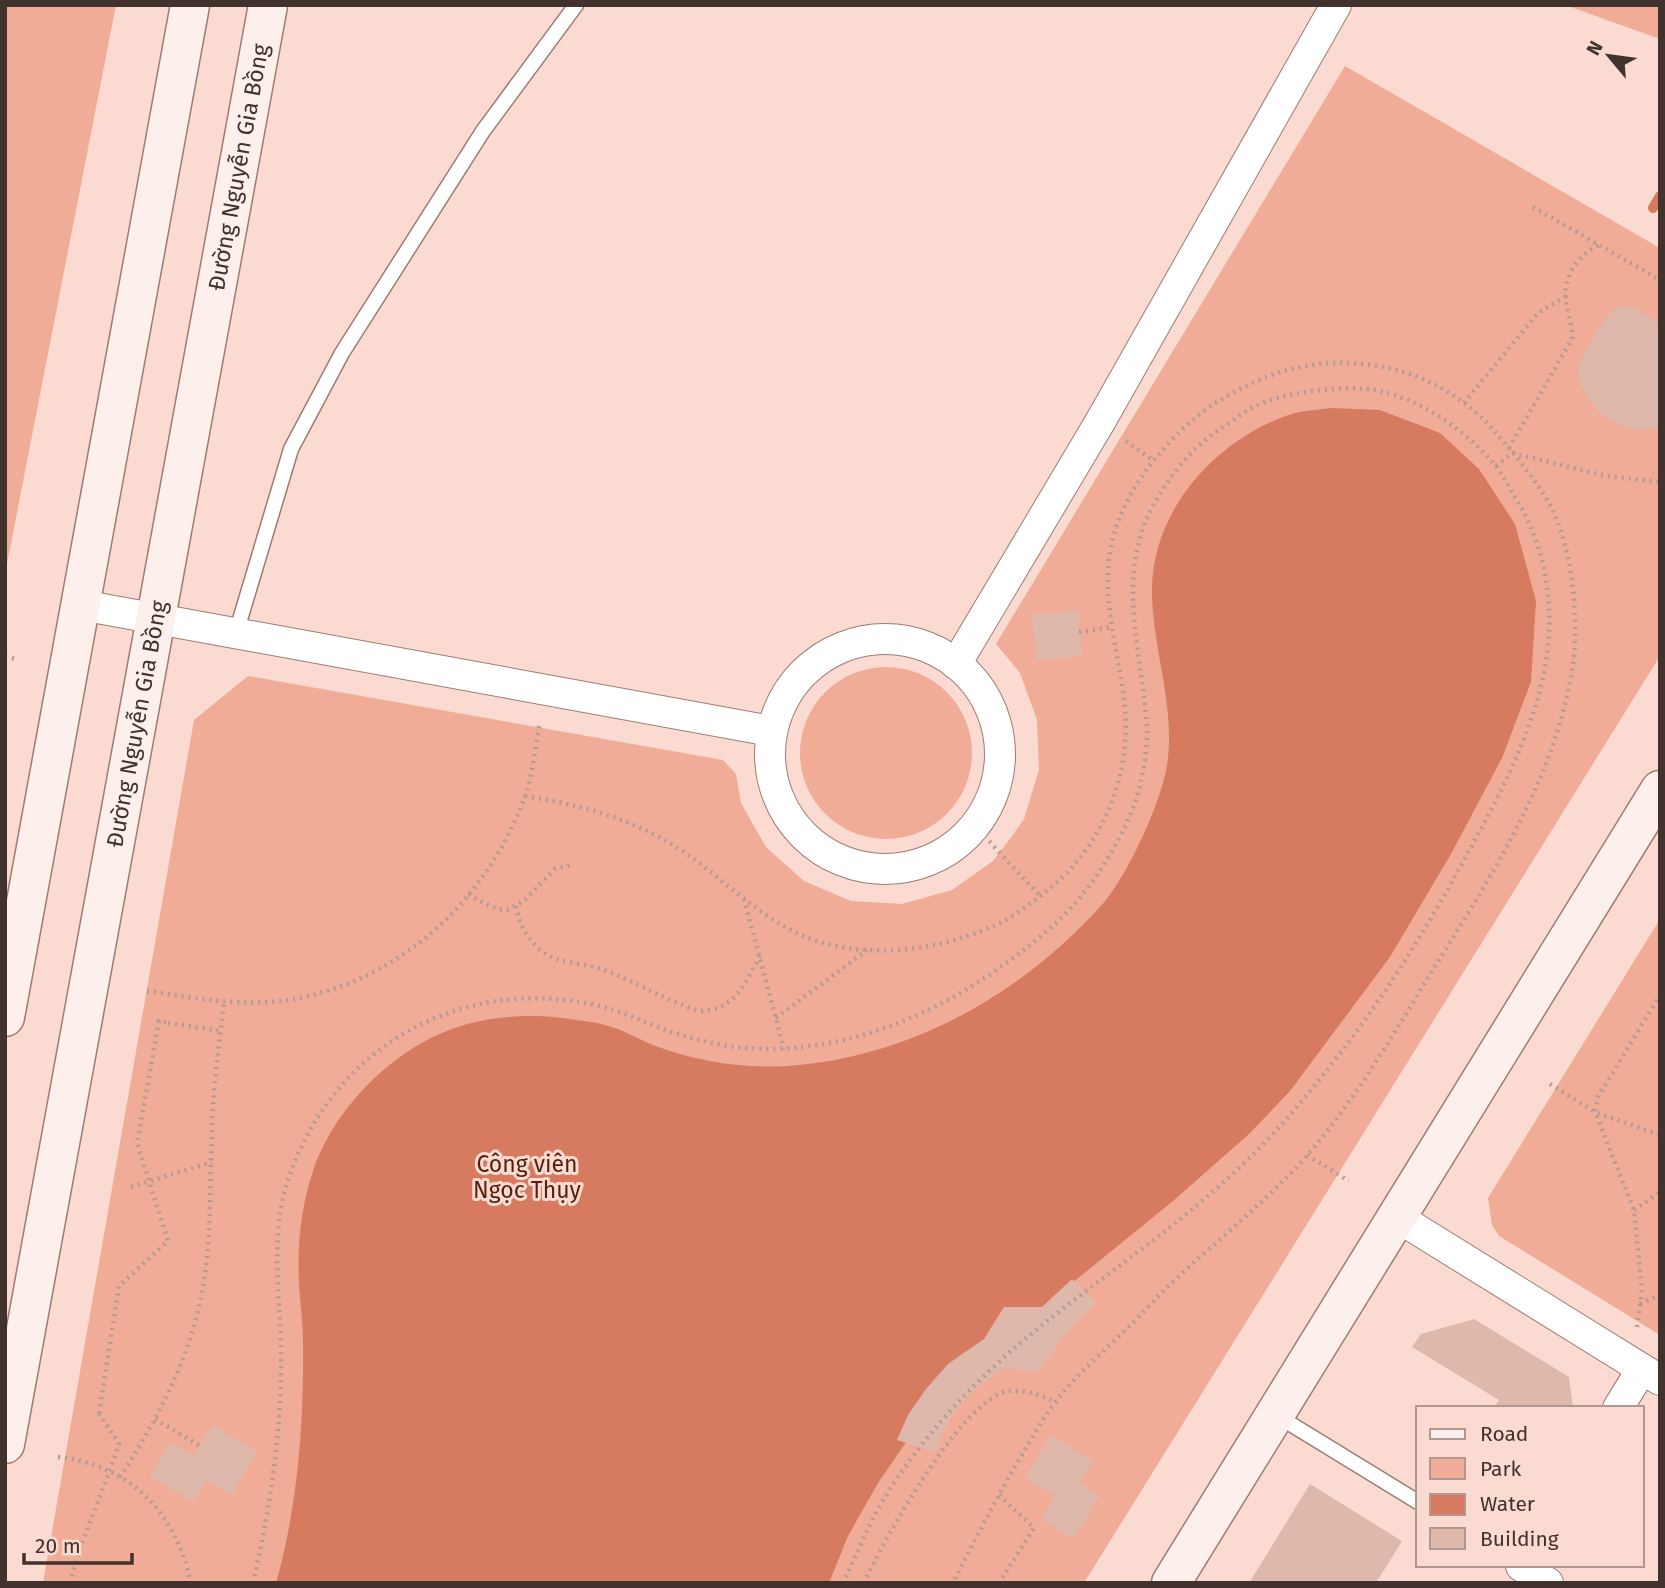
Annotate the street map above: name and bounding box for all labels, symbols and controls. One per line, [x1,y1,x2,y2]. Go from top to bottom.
north arrow [1574,21,1644,91]
text: N [1581,37,1608,59]
street label: Đường Nguyễn Gia Bồng [202,41,275,293]
street label: Đường Nguyễn Gia Bồng [100,598,173,850]
park label: Công viên Ngọc Thụy [473,1150,582,1204]
legend [1416,1406,1644,1567]
text: Road [1480,1421,1528,1447]
text: Park [1480,1456,1522,1482]
text: Water [1480,1491,1535,1517]
scale bar [24,1522,133,1566]
text: Building [1480,1526,1559,1552]
text: 20 m [35,1533,81,1559]

